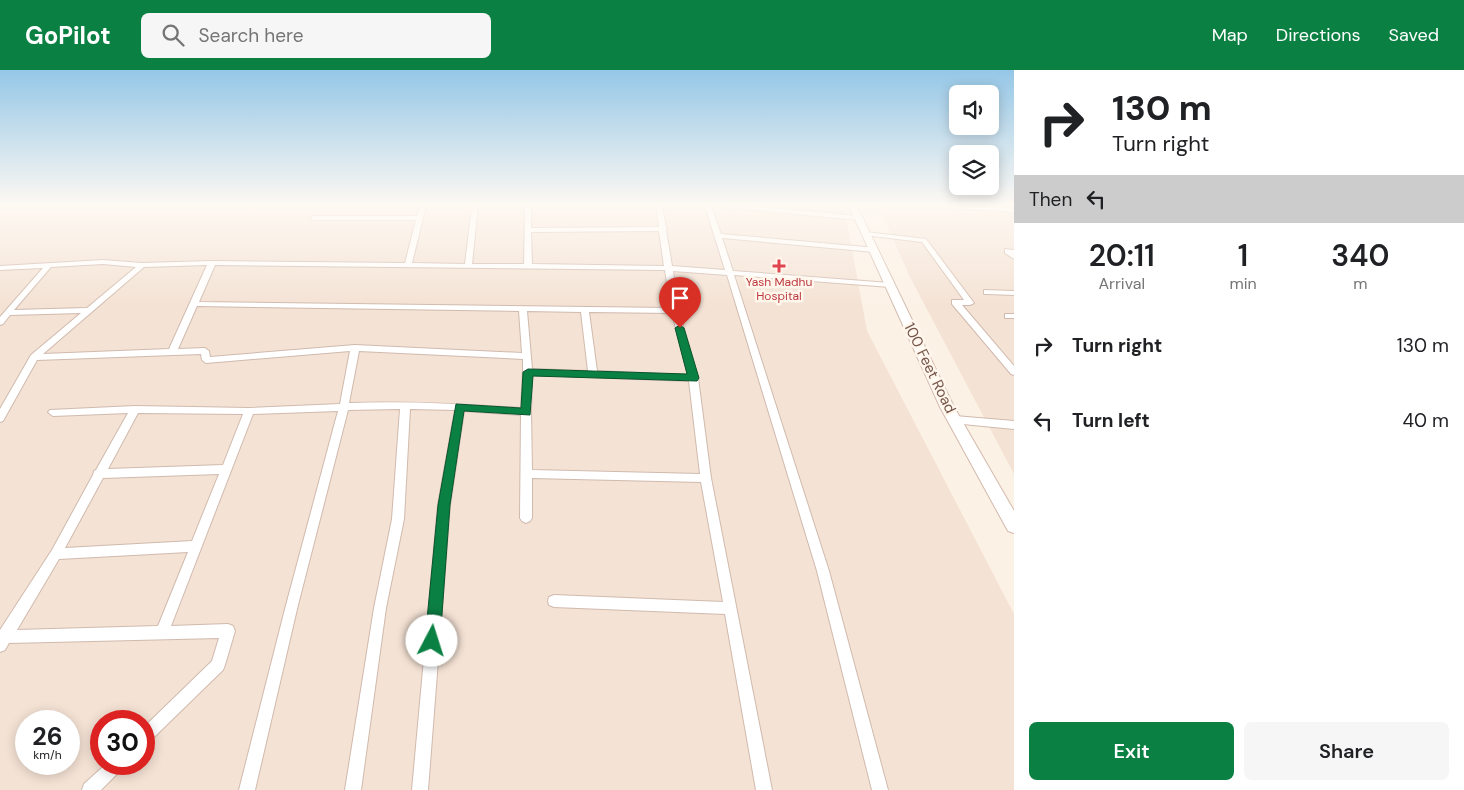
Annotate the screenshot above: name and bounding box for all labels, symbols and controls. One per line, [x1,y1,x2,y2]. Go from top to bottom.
search box [141,13,491,58]
text: GoPilot [25,20,111,51]
icon: search [159,21,187,49]
text: Search here [199,23,303,48]
text: Map [1212,23,1248,47]
text: Directions [1276,23,1361,47]
text: Saved [1389,23,1439,47]
map controls [949,85,999,195]
button: sound [949,85,999,135]
text: 130 m [1112,85,1212,131]
icon: right [1029,90,1094,155]
text: Turn right [1112,129,1209,158]
button: layers [949,145,999,195]
icon: left [1082,185,1110,213]
text: Then [1029,187,1072,212]
text: 20:11 [1089,236,1155,275]
text: 1 [1238,236,1248,275]
text: 340 [1331,236,1389,275]
marker: Yash Madhu Hospital [772,259,786,273]
text: Arrival [1098,273,1145,294]
text: min [1229,273,1257,294]
text: m [1353,273,1367,294]
place label: Yash Madhu Hospital [746,274,812,304]
pin [659,277,701,328]
icon: arrive [666,284,694,312]
street label: 100 Feet Road [899,319,961,417]
icon: right [1029,332,1057,360]
text: Turn right [1072,333,1162,358]
text: 130 m [1397,333,1449,358]
icon: left [1029,407,1057,435]
text: Turn left [1072,408,1150,433]
text: 40 m [1402,408,1449,433]
position arrow [405,614,457,666]
speed limit sign: 30 [90,710,155,775]
text: 26 [32,720,63,753]
button: Exit [1029,722,1234,780]
button: Share [1244,722,1449,780]
text: km/h [33,747,62,763]

